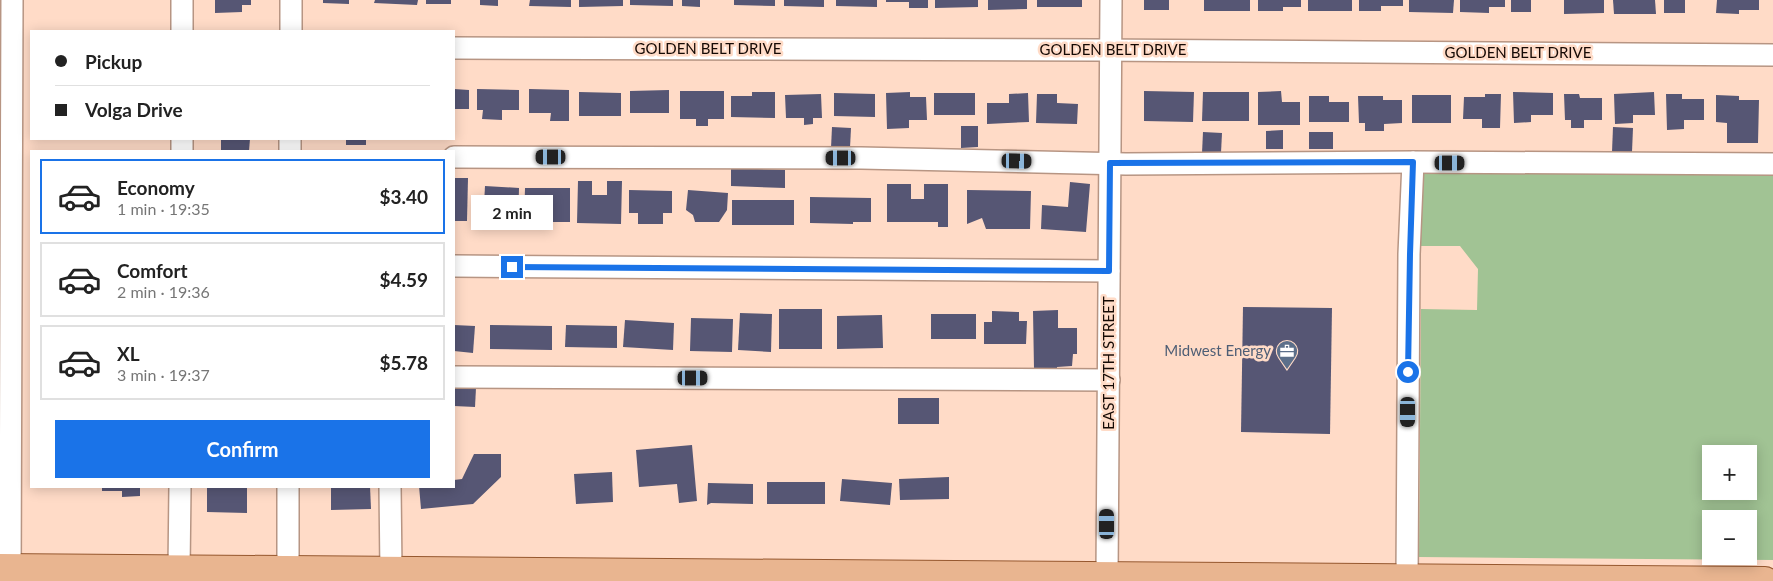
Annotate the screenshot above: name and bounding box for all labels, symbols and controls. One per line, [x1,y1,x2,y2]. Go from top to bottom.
street label: GOLDEN BELT DRIVE [635,39,781,57]
street label: GOLDEN BELT DRIVE [1040,40,1186,58]
street label: GOLDEN BELT DRIVE [1445,43,1591,61]
text: Pickup [85,50,142,73]
text: Volga Drive [85,98,183,121]
car [536,150,566,165]
car [826,151,856,166]
car [1001,153,1032,169]
car [1435,156,1465,171]
icon: car [57,174,102,219]
text: Economy [117,176,195,199]
text: $3.40 [379,185,428,208]
callout: 2 min [471,194,553,230]
text: 1 min · 19:35 [117,199,210,218]
text: 2 min [492,203,532,222]
route end [501,256,523,278]
icon: car [57,257,102,302]
text: Comfort [117,259,188,282]
text: $4.59 [379,268,428,291]
text: 2 min · 19:36 [117,282,210,301]
street label: EAST 17TH STREET [1099,296,1117,430]
office icon: Midwest Energy [1275,339,1299,370]
icon: car [57,340,102,385]
place label: Midwest Energy [1164,341,1271,359]
text: XL [117,342,140,365]
text: $5.78 [379,351,428,374]
route start [1397,361,1419,383]
text: 3 min · 19:37 [117,365,210,384]
car [678,371,708,386]
car [1400,397,1415,427]
button: Confirm [55,420,430,478]
map controls [1702,445,1757,565]
button: + [1702,445,1757,500]
car [1099,509,1114,539]
button: − [1702,510,1757,565]

